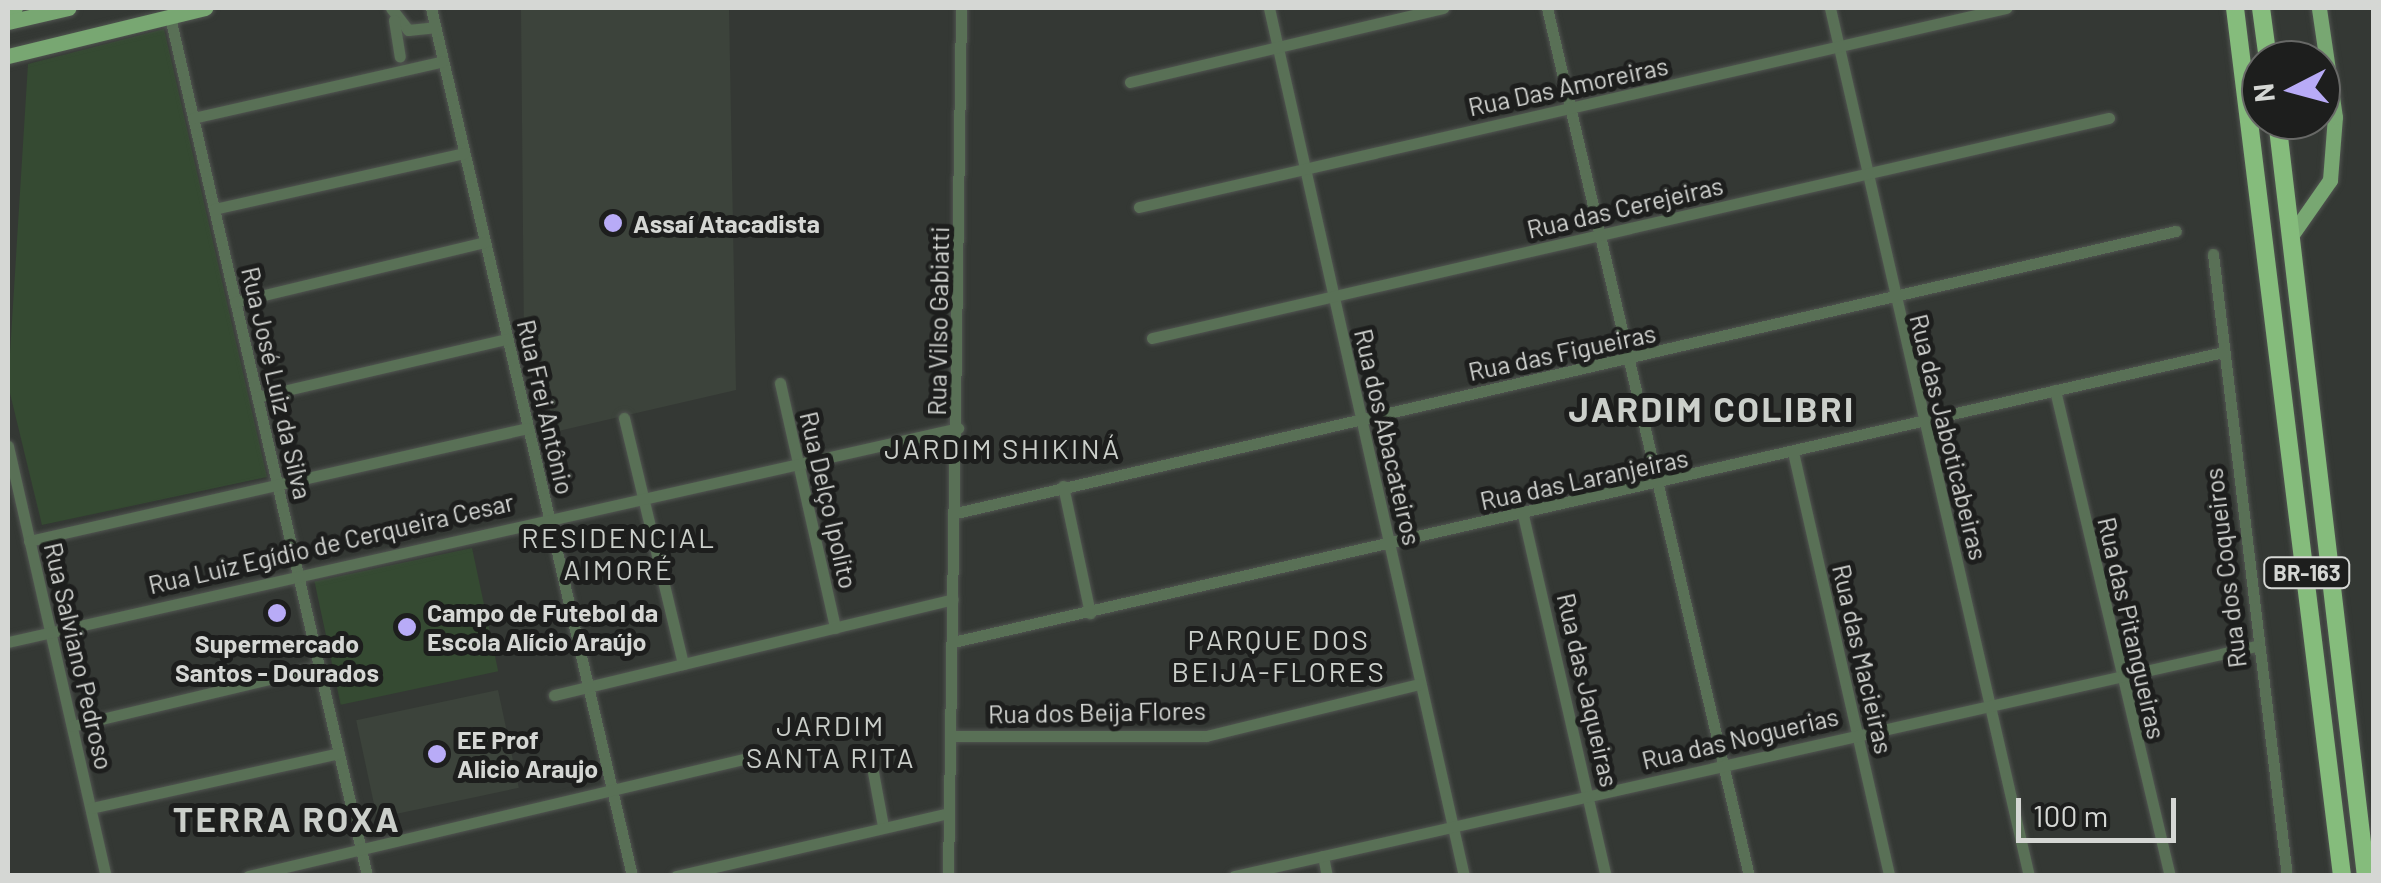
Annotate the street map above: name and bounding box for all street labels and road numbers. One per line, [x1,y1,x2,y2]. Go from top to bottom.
street label: Rua Das Amoreiras [1465,50,1671,122]
street label: Rua das Cerejeiras [1524,170,1726,244]
street label: Rua Vilso Gabiatti [921,226,955,416]
street label: Rua José Luiz da Silva [236,264,318,502]
street label: Rua das Jaboticabeiras [1904,311,1994,563]
street label: Rua Frei Antônio [511,317,581,497]
street label: Rua das Figueiras [1466,317,1658,387]
street label: Rua dos Abacateiros [1349,326,1427,548]
street label: Rua Delço Ipolito [794,409,864,591]
street label: Rua das Laranjeiras [1477,442,1691,516]
street label: Rua dos Coqueiros [2198,466,2252,670]
street label: Rua Luiz Egídio de Cerqueira Cesar [145,486,517,600]
street label: Rua das Pitangueiras [2092,514,2172,742]
street label: Rua Salviano Pedroso [38,540,120,772]
road number: BR-163 [2262,556,2352,590]
street label: Rua das Macieiras [1827,561,1899,757]
street label: Rua das Jaqueiras [1551,590,1625,790]
street label: Rua dos Beija Flores [988,695,1206,729]
street label: Rua das Noguerias [1639,701,1841,775]

